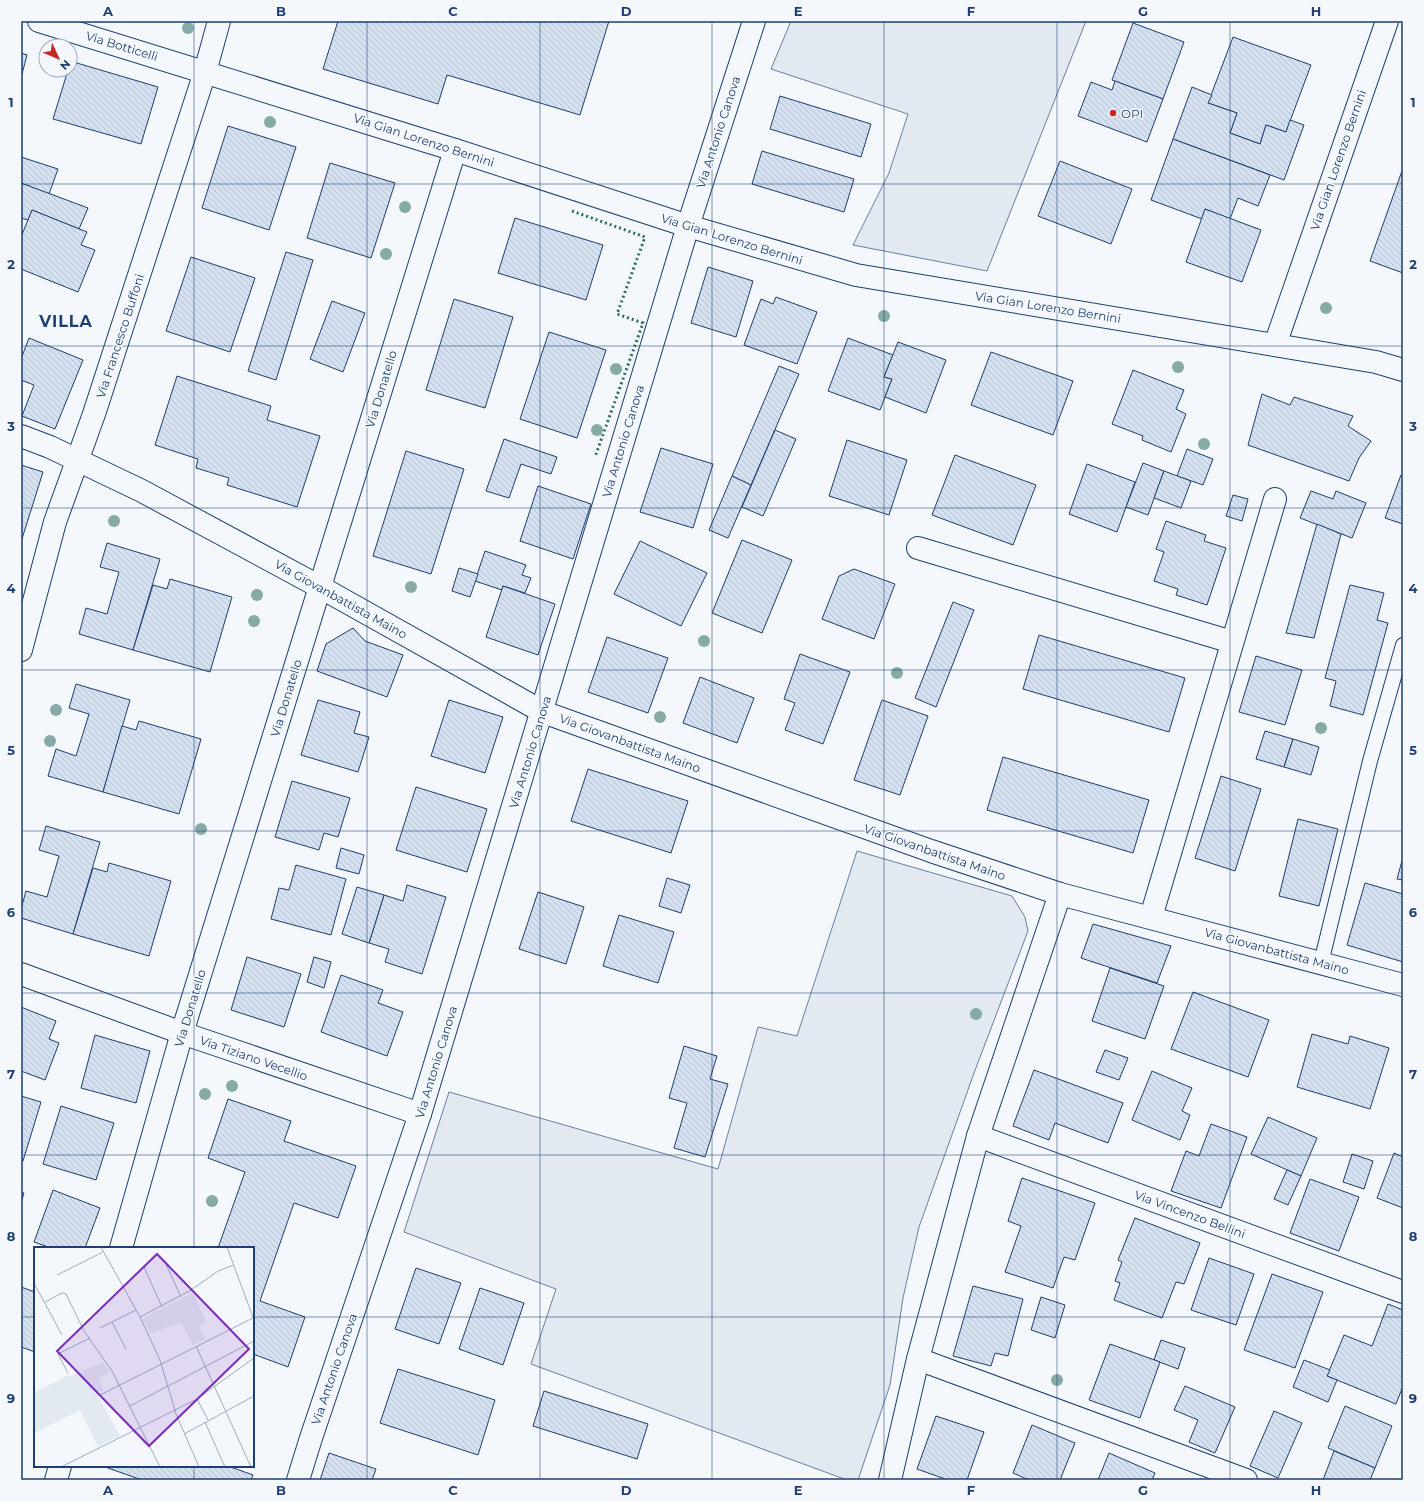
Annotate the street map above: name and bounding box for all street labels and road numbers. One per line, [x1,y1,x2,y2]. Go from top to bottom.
street label: Via Botticelli [84,28,160,64]
street label: Via Antonio Canova [693,74,743,190]
street label: Via Gian Lorenzo Bernini [1307,88,1369,232]
street label: Via Gian Lorenzo Bernini [352,110,496,170]
street label: Via Gian Lorenzo Bernini [659,210,805,268]
street label: Via Francesco Buffoni [93,272,147,400]
street label: Via Gian Lorenzo Bernini [974,288,1122,326]
street label: Via Donatello [362,348,400,430]
street label: Via Antonio Canova [599,383,647,499]
street label: Via Giovanbattista Maino [272,556,410,642]
street label: Via Donatello [267,657,305,739]
street label: Via Antonio Canova [506,694,554,810]
street label: Via Giovanbattista Maino [557,710,703,776]
street label: Via Giovanbattista Maino [862,821,1008,883]
street label: Via Giovanbattista Maino [1203,924,1351,978]
street label: Via Donatello [171,967,209,1049]
street label: Via Antonio Canova [412,1004,460,1120]
street label: Via Tiziano Vecellio [198,1033,310,1083]
street label: Via Vincenzo Bellini [1132,1187,1248,1241]
street label: Via Antonio Canova [308,1311,360,1427]

